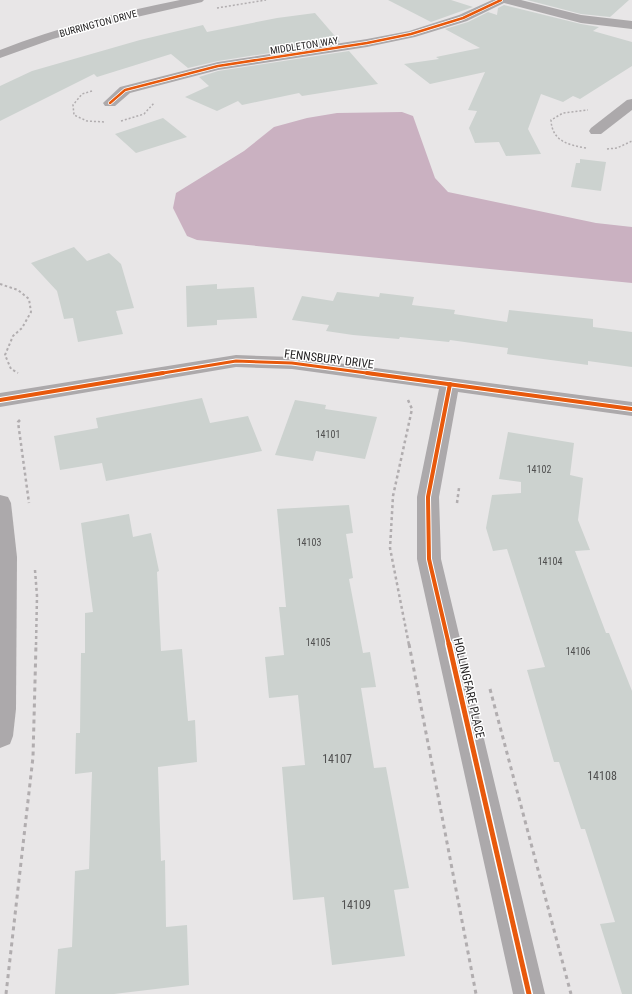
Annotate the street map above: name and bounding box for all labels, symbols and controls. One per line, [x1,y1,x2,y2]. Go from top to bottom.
street label: BURRINGTON DRIVE [58,8,138,39]
street label: MIDDLETON WAY [269,35,340,56]
street label: FENNSBURY DRIVE [283,347,375,371]
house number: 14101 [316,429,340,440]
house number: 14102 [527,464,551,475]
house number: 14103 [297,537,321,548]
house number: 14104 [538,556,562,567]
house number: 14105 [306,637,330,648]
street label: HOLLINGFARE PLACE [451,637,487,740]
house number: 14106 [566,646,590,657]
house number: 14107 [322,752,352,766]
house number: 14108 [587,769,617,783]
house number: 14109 [341,898,371,912]

